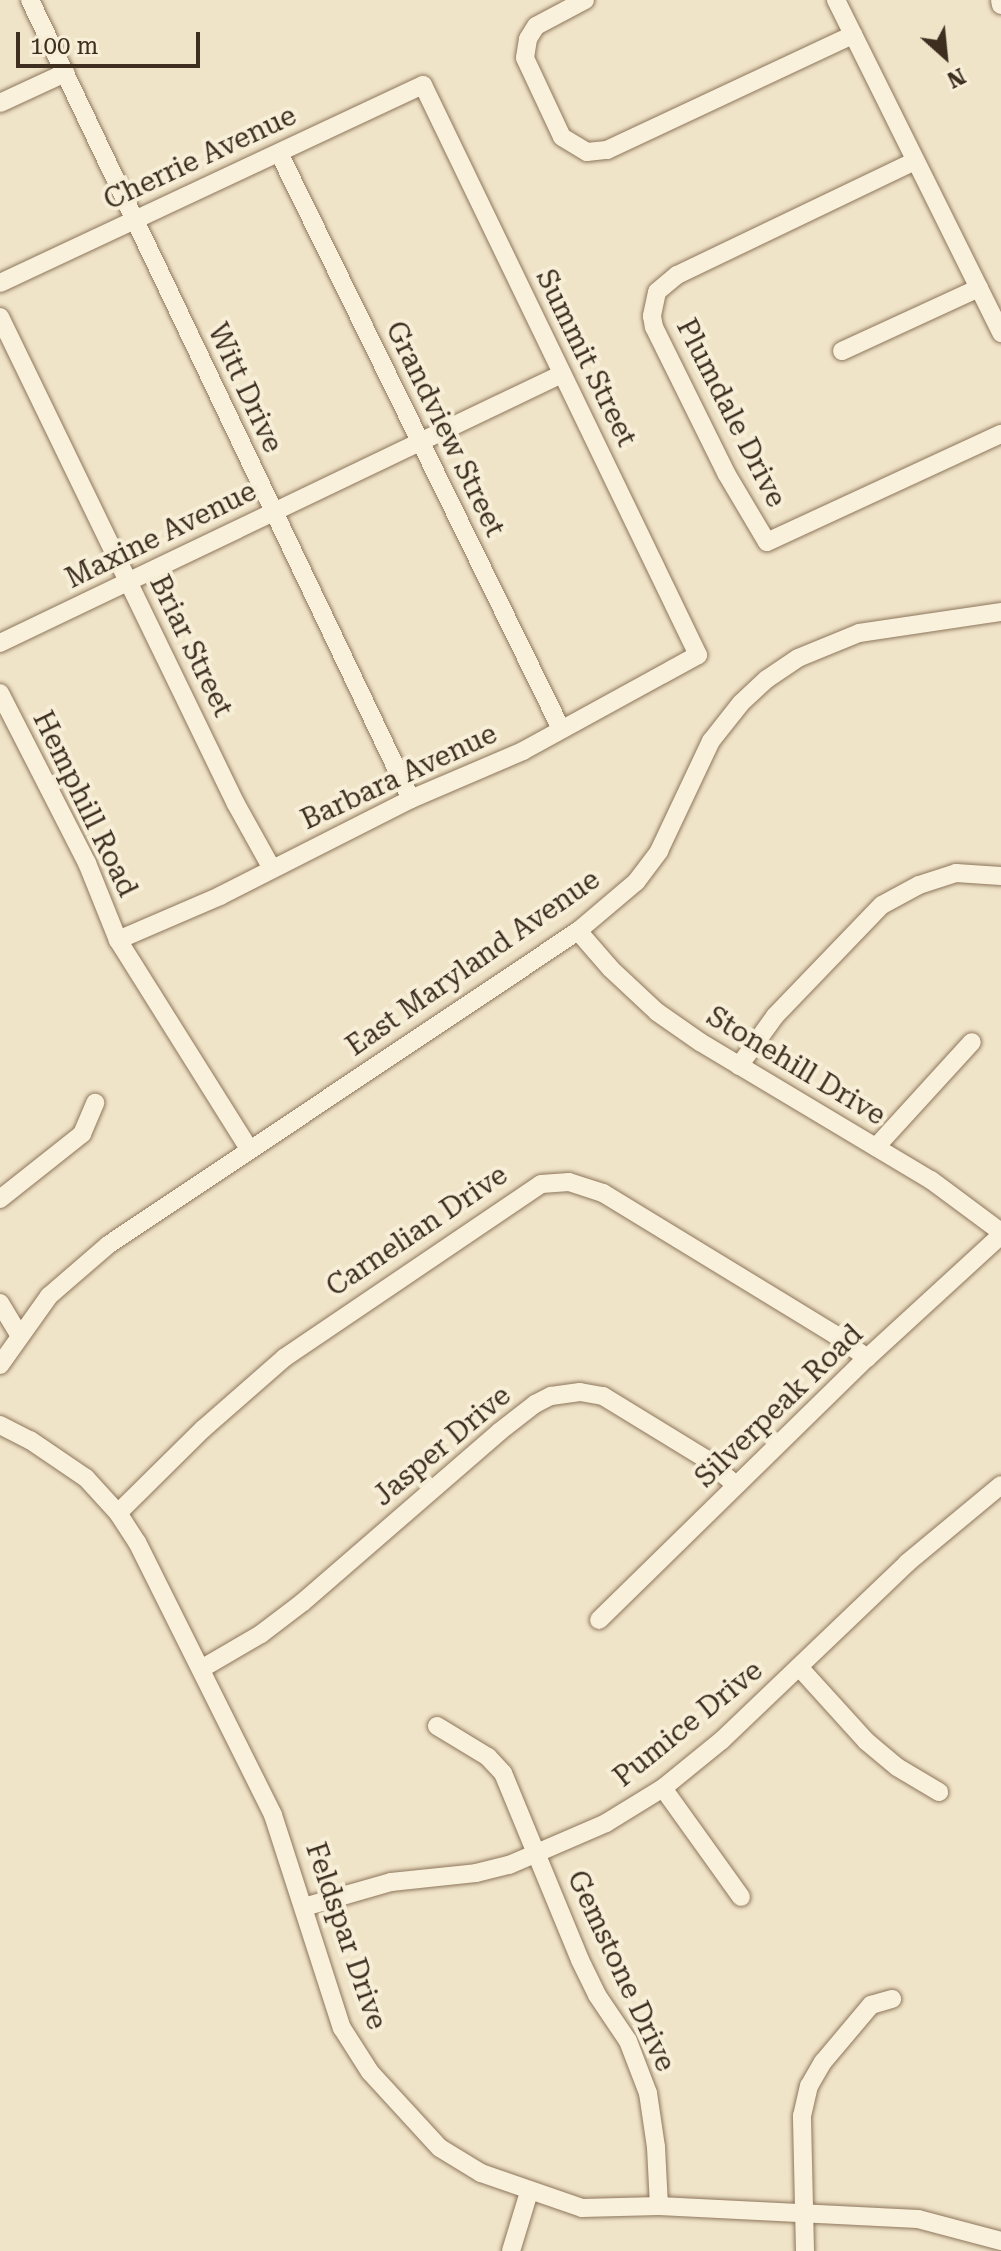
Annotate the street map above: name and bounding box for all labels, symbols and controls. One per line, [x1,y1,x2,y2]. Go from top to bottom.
scale bar [20,16,204,66]
north arrow [905,16,985,96]
text: 100 m [30,32,98,60]
text: N [943,63,969,93]
street label: Cherrie Avenue [98,99,302,217]
street label: Summit Street [529,264,643,452]
street label: Plumdale Drive [669,313,793,513]
street label: Grandview Street [378,316,512,542]
street label: Witt Drive [200,318,290,458]
street label: Maxine Avenue [60,474,262,596]
street label: Briar Street [142,570,240,722]
street label: Hemphill Road [26,706,144,902]
street label: Barbara Avenue [296,717,502,837]
street label: East Maryland Avenue [340,863,606,1063]
street label: Stonehill Drive [701,999,891,1133]
street label: Carnelian Drive [320,1158,514,1304]
street label: Silverpeak Road [688,1318,870,1494]
street label: Jasper Drive [367,1379,517,1513]
street label: Pumice Drive [607,1654,769,1794]
street label: Feldspar Drive [298,1838,394,2034]
street label: Gemstone Drive [560,1865,682,2077]

